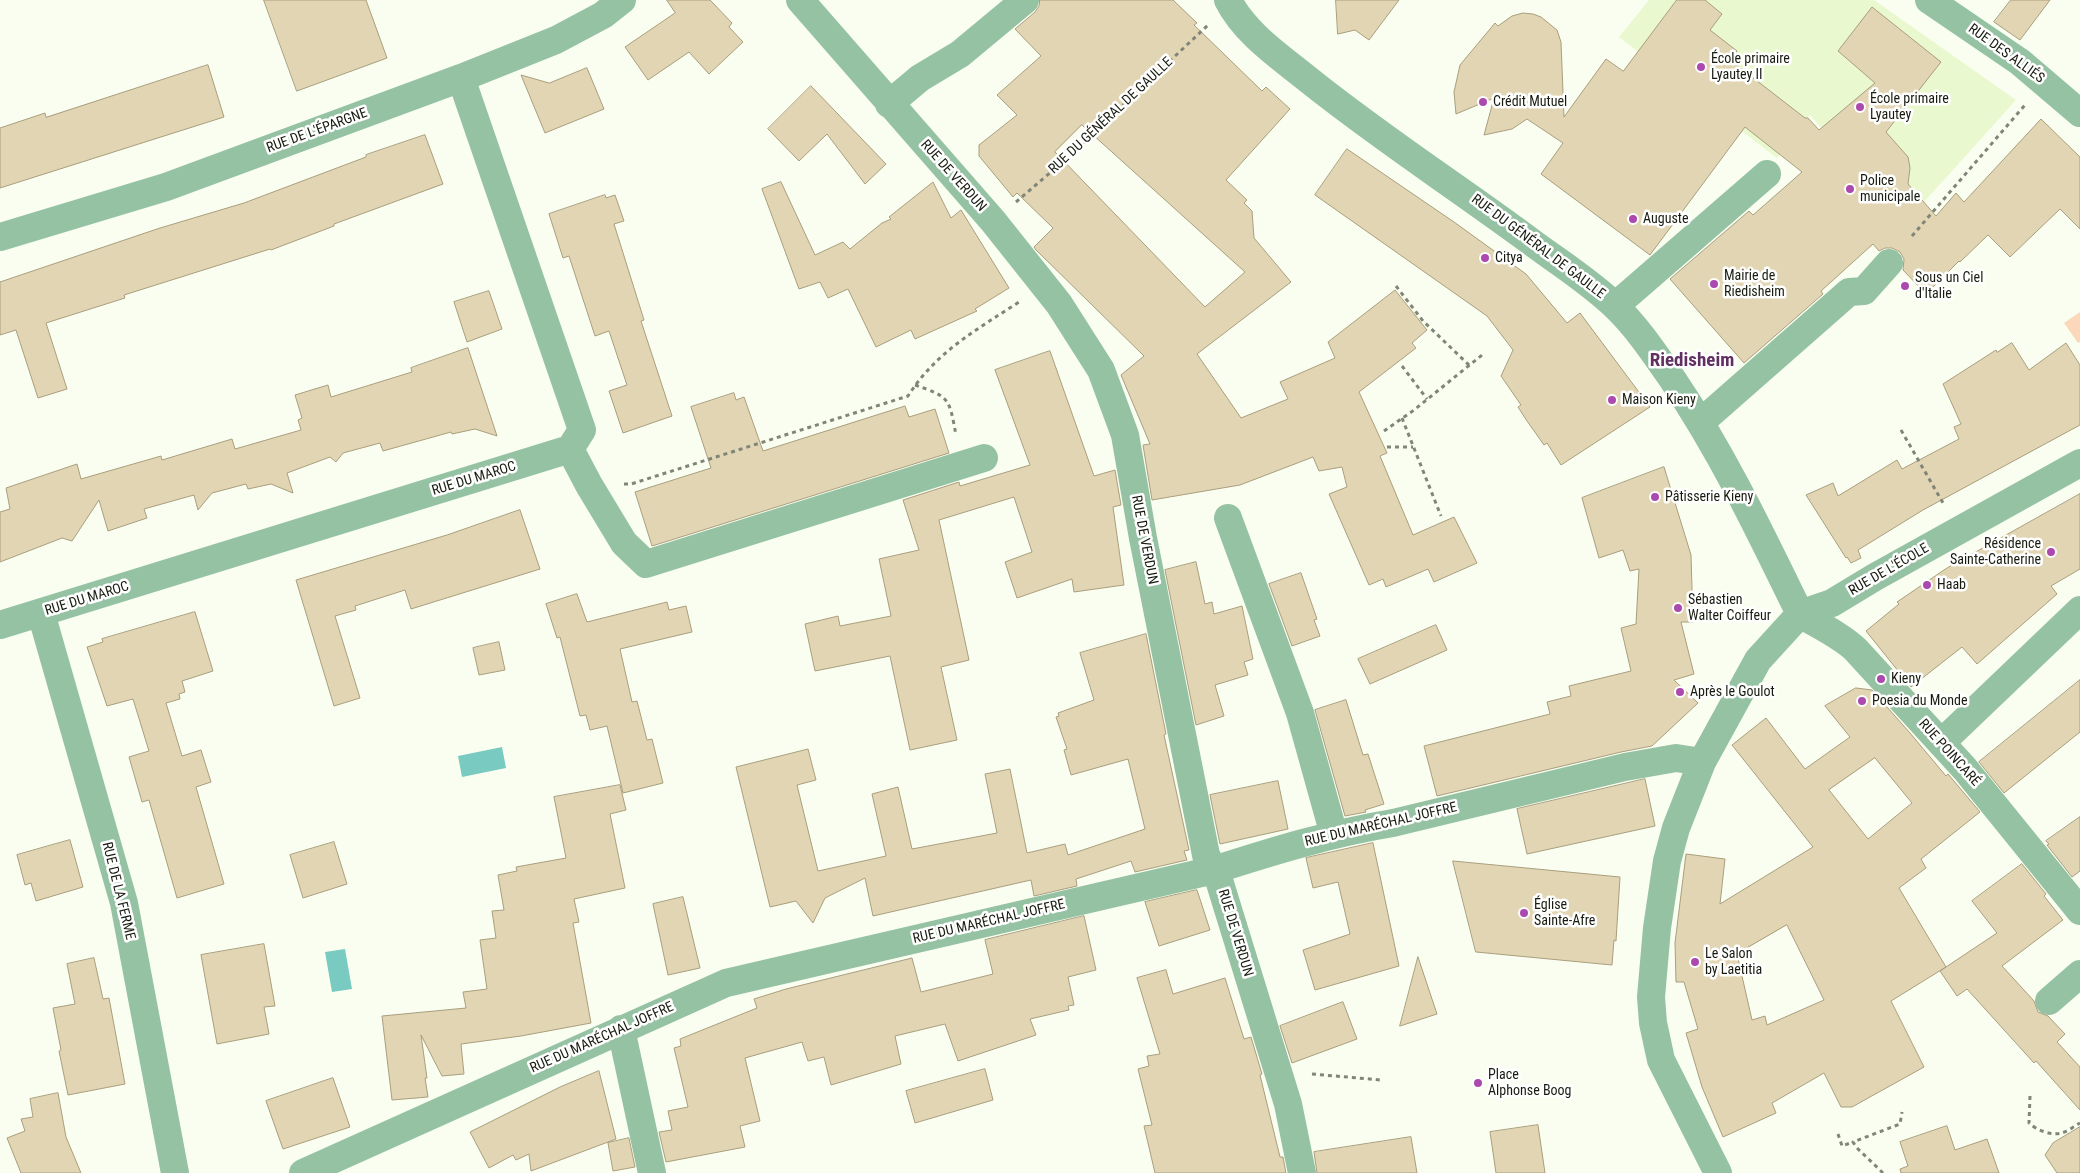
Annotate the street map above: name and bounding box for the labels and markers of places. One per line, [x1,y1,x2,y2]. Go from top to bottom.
place label: École primaire Lyautey II [1711,51,1790,84]
marker: École primaire Lyautey II [1695,61,1707,73]
place label: École primaire Lyautey [1870,91,1949,124]
place label: Crédit Mutuel [1493,94,1567,110]
marker: Crédit Mutuel [1477,96,1489,108]
marker: École primaire Lyautey [1854,101,1866,113]
place label: Police municipale [1860,173,1920,206]
marker: Police municipale [1844,183,1856,195]
place label: Auguste [1643,211,1689,227]
marker: Auguste [1627,213,1639,225]
place label: Citya [1495,250,1523,266]
marker: Citya [1479,252,1491,264]
place label: Mairie de Riedisheim [1724,268,1785,300]
place label: Sous un Ciel d'Italie [1915,270,1983,302]
marker: Mairie de Riedisheim [1708,278,1720,290]
marker: Sous un Ciel d'Italie [1899,280,1911,292]
place label: Maison Kieny [1622,392,1696,408]
marker: Maison Kieny [1606,394,1618,406]
place label: Pâtisserie Kieny [1665,489,1753,505]
marker: Pâtisserie Kieny [1649,491,1661,503]
place label: Résidence Sainte-Catherine [1950,536,2041,568]
marker: Résidence Sainte-Catherine [2045,546,2057,558]
place label: Haab [1937,577,1966,593]
marker: Haab [1921,579,1933,591]
place label: Sébastien Walter Coiffeur [1688,592,1771,624]
marker: Sébastien Walter Coiffeur [1672,602,1684,614]
place label: Kieny [1891,671,1921,687]
marker: Kieny [1875,673,1887,685]
place label: Après le Goulot [1690,684,1775,700]
marker: Après le Goulot [1674,686,1686,698]
place label: Poesia du Monde [1872,693,1968,709]
marker: Poesia du Monde [1856,695,1868,707]
place label: Église Sainte-Afre [1534,897,1595,930]
marker: Église Sainte-Afre [1518,907,1530,919]
place label: Le Salon by Laetitia [1705,946,1762,979]
marker: Le Salon by Laetitia [1689,956,1701,968]
place label: Place Alphonse Boog [1488,1067,1572,1100]
marker: Place Alphonse Boog [1472,1077,1484,1089]

